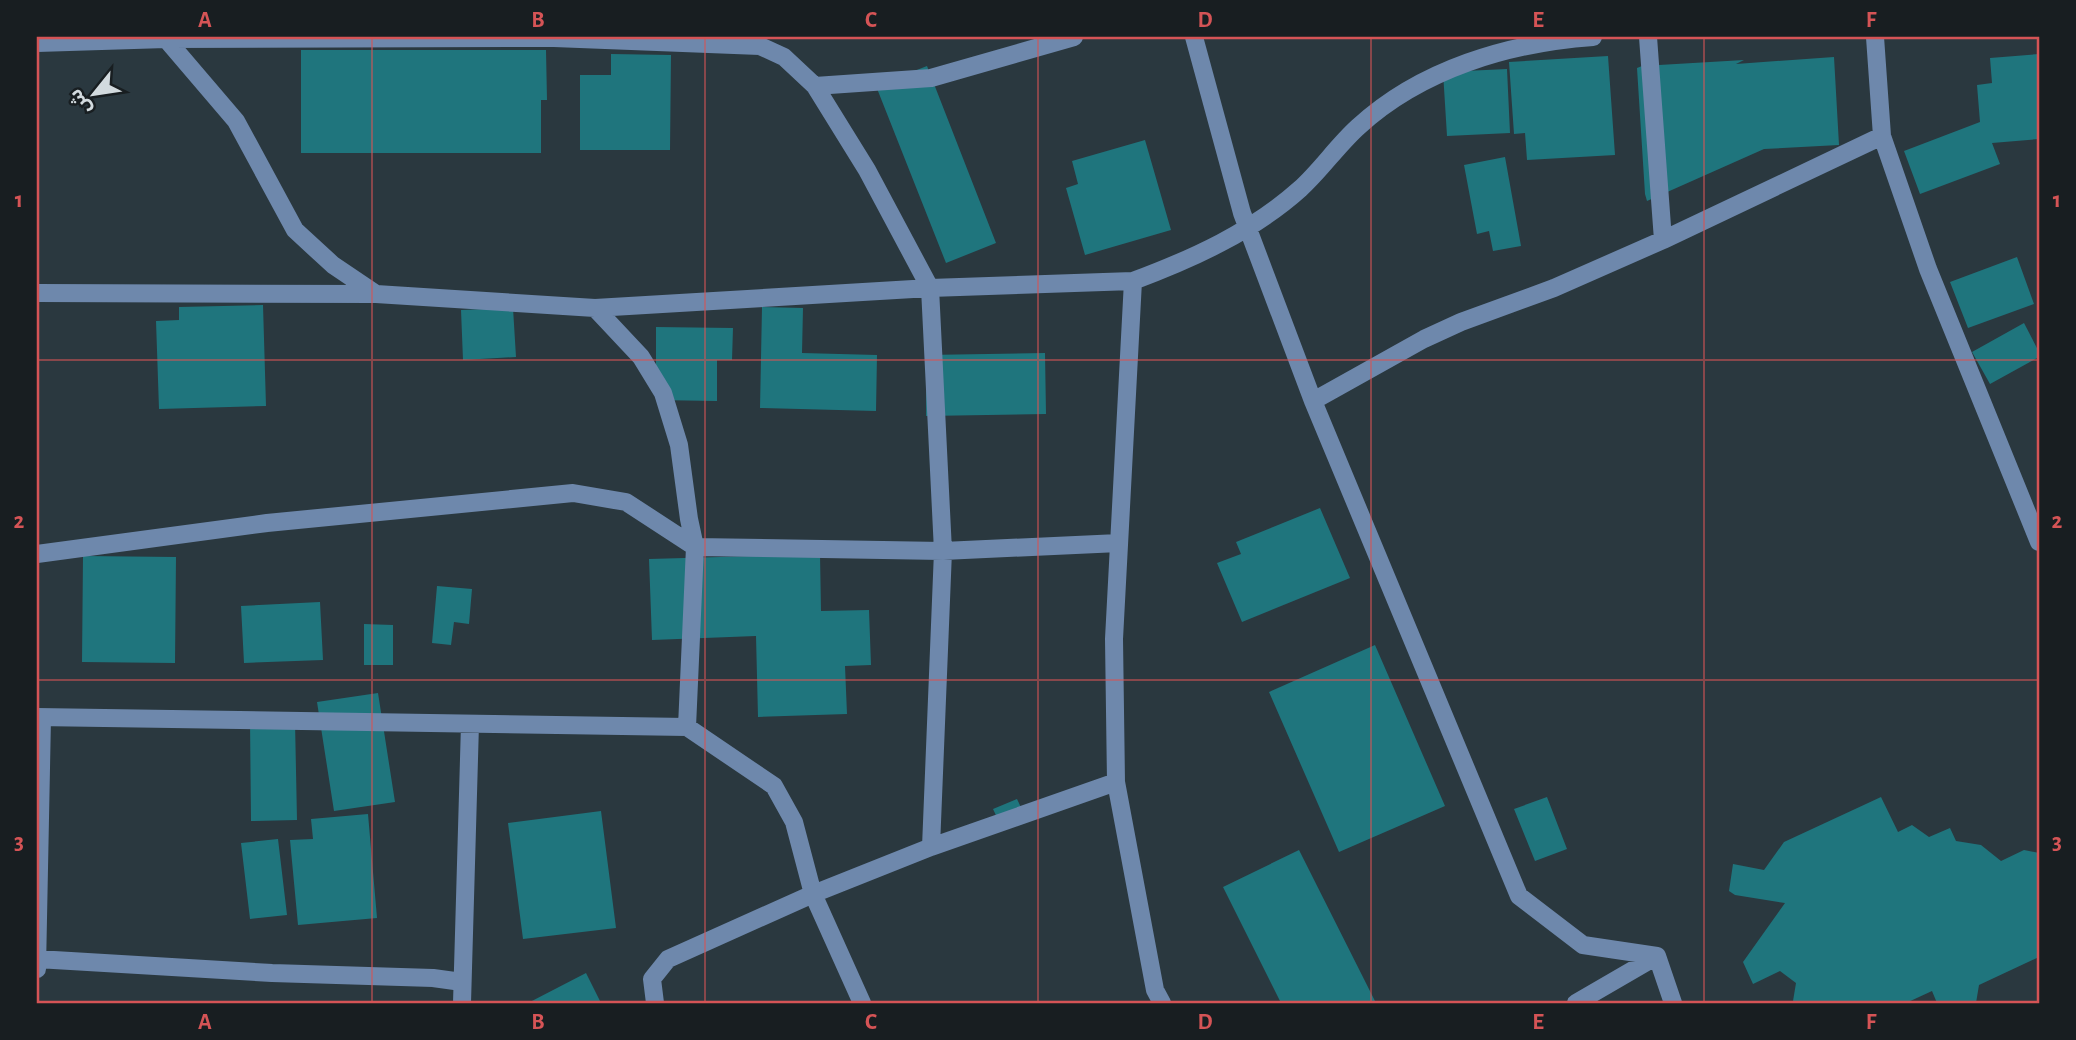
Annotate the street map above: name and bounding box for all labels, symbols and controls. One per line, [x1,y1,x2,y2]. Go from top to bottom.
text: A [198,9,212,32]
text: B [531,9,545,32]
text: C [865,9,877,32]
text: D [1197,9,1213,32]
text: E [1532,9,1544,32]
text: F [1866,9,1877,32]
north arrow [60,60,130,130]
text: ش [66,86,95,118]
text: 1 [15,189,23,212]
text: 1 [2053,189,2061,212]
text: 2 [14,510,25,533]
text: 2 [2052,510,2063,533]
text: 3 [14,831,24,854]
text: 3 [2052,831,2062,854]
text: A [198,1011,212,1034]
text: B [531,1011,545,1034]
text: C [865,1011,877,1034]
text: D [1197,1011,1213,1034]
text: E [1532,1011,1544,1034]
text: F [1866,1011,1877,1034]

